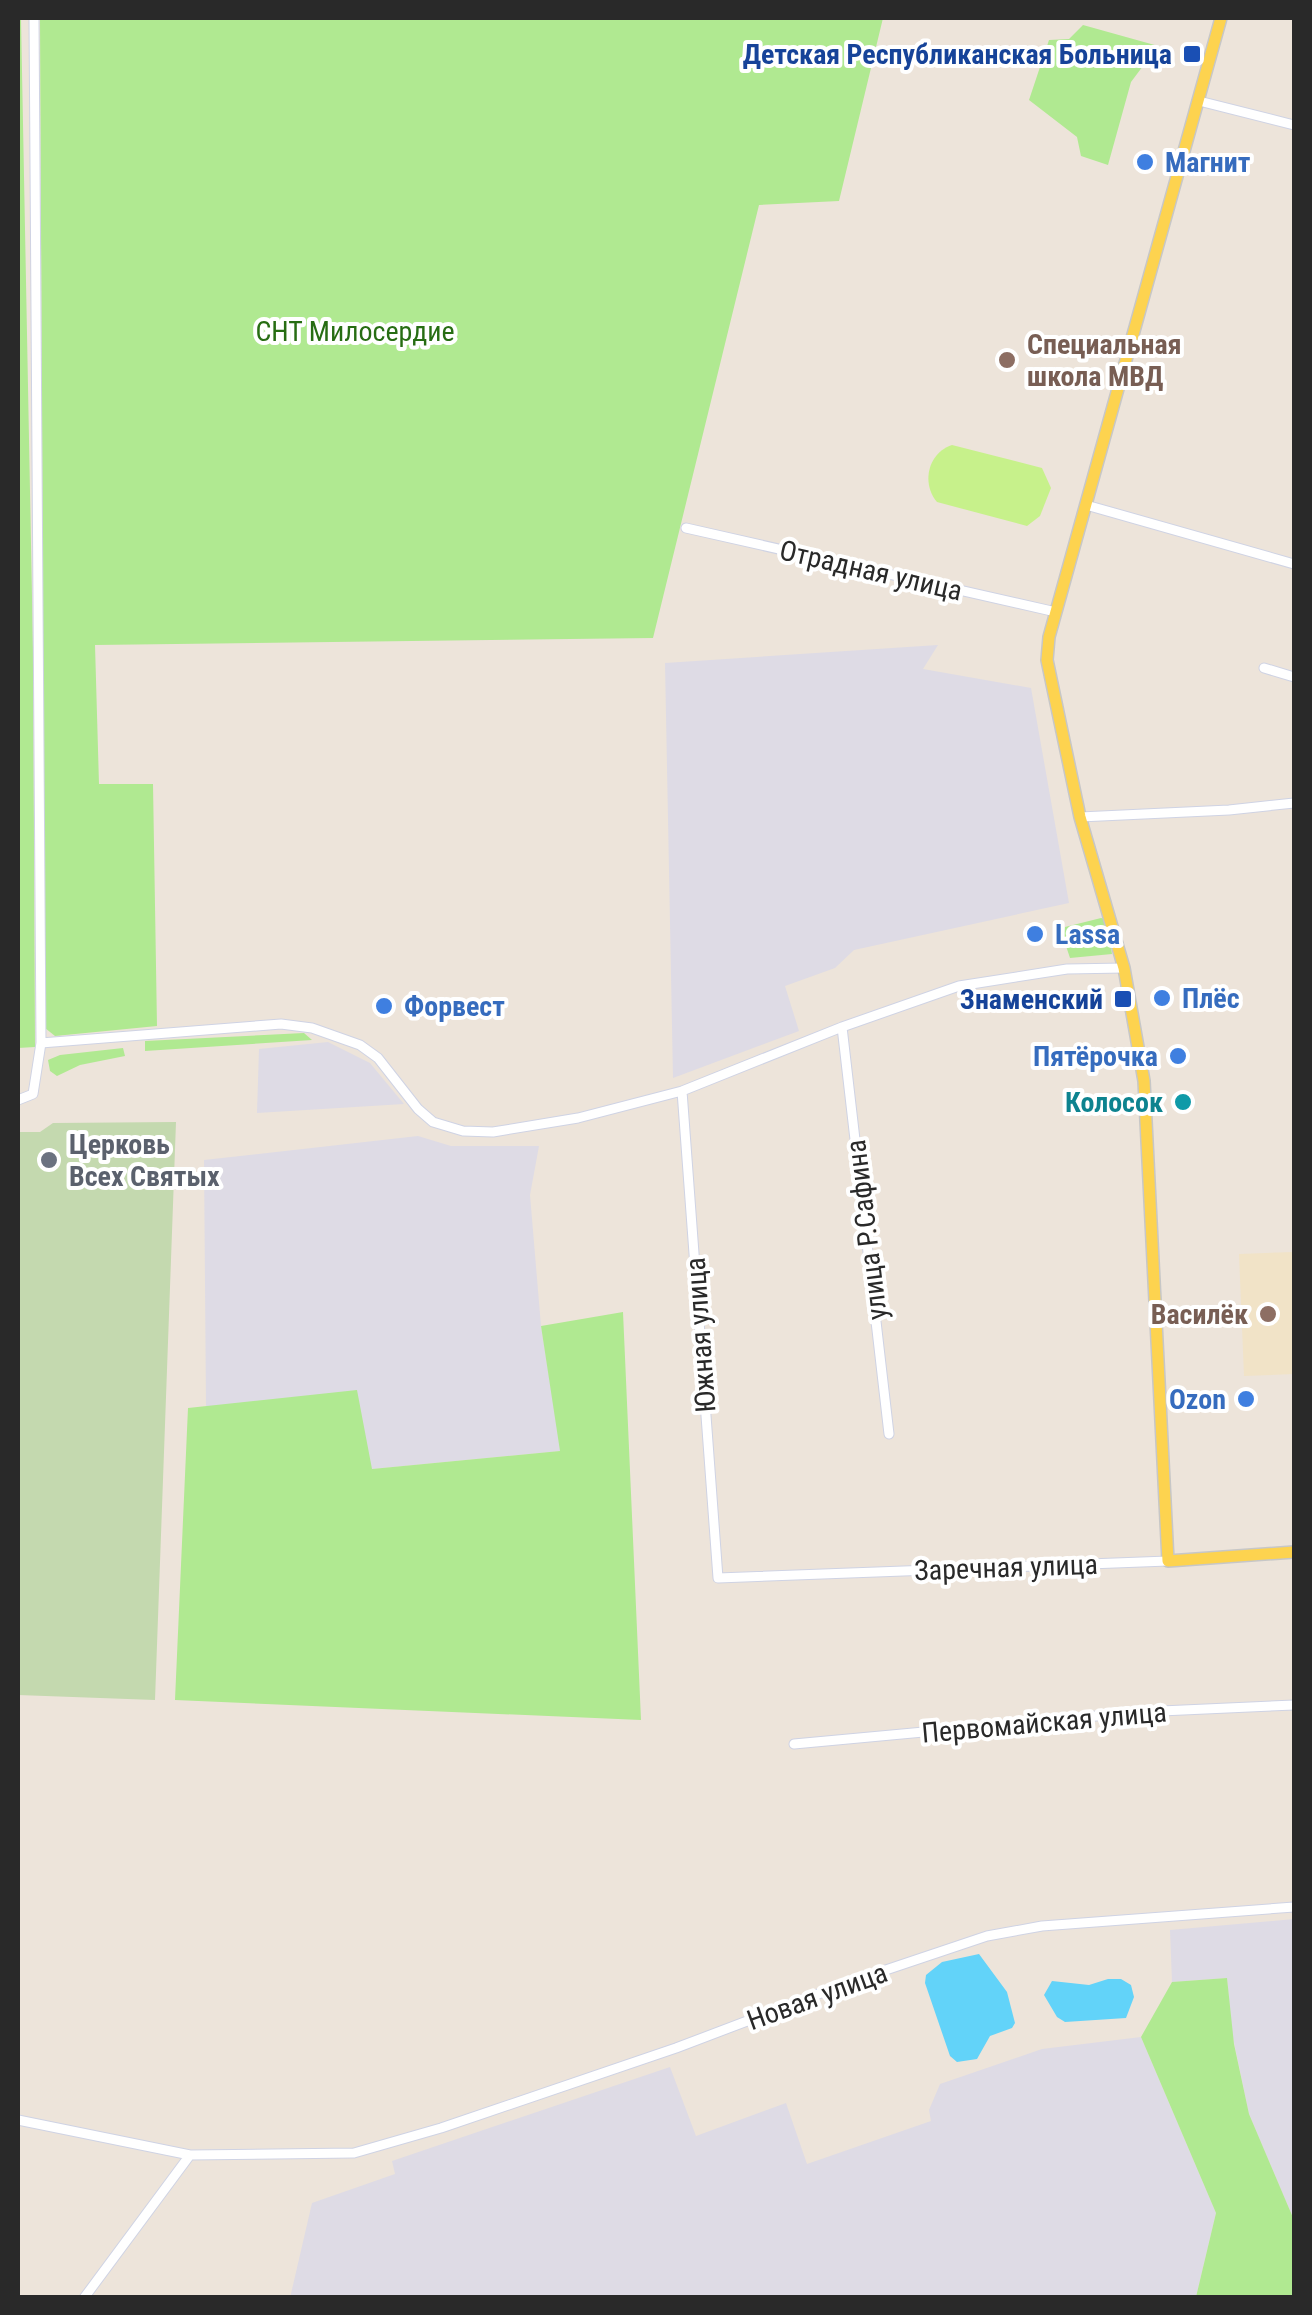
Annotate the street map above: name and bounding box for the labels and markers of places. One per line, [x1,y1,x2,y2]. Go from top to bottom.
place label: Детская Республиканская Больница [743,38,1172,71]
marker: Детская Республиканская Больница [1181,43,1203,65]
place label: Магнит [1165,146,1251,179]
marker: Магнит [1134,151,1156,173]
place label: Специальная школа МВД [1027,328,1182,393]
marker: Специальная школа МВД [996,349,1018,371]
place label: Lassa [1055,918,1120,951]
marker: Lassa [1024,923,1046,945]
place label: Плёс [1182,982,1240,1015]
place label: Знаменский [960,983,1103,1016]
marker: Плёс [1151,987,1173,1009]
marker: Знаменский [1112,988,1134,1010]
place label: Форвест [404,990,505,1023]
marker: Форвест [373,995,395,1017]
place label: Пятёрочка [1033,1040,1158,1073]
marker: Пятёрочка [1167,1045,1189,1067]
place label: Колосок [1065,1086,1163,1119]
marker: Колосок [1172,1091,1194,1113]
place label: Церковь Всех Святых [69,1128,220,1193]
marker: Церковь Всех Святых [38,1149,60,1171]
place label: Василёк [1151,1298,1248,1331]
marker: Василёк [1257,1303,1279,1325]
place label: Ozon [1169,1383,1226,1416]
marker: Ozon [1235,1388,1257,1410]

